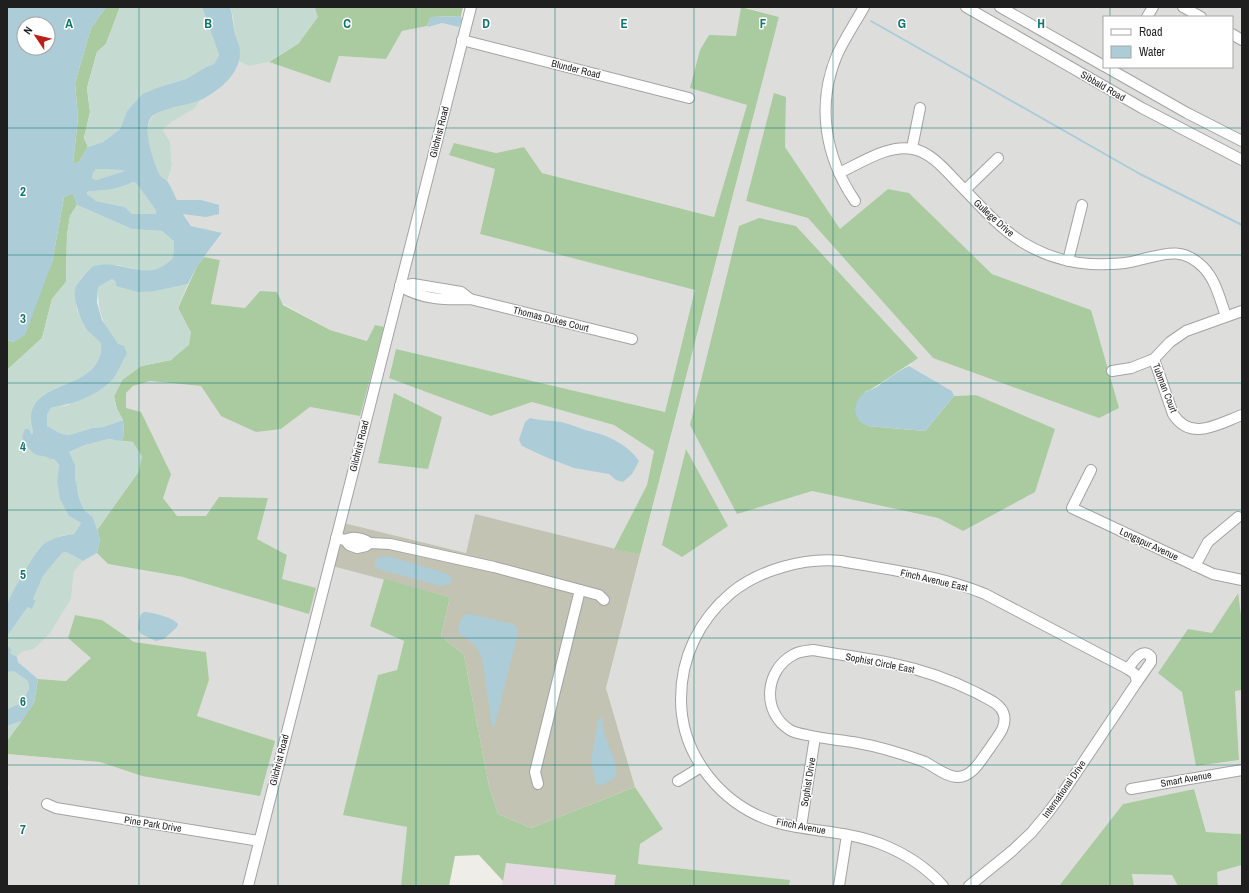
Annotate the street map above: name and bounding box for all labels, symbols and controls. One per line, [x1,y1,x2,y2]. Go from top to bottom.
text: A [65,15,73,32]
text: B [204,15,212,32]
text: C [343,15,351,32]
text: D [482,15,490,32]
text: E [620,15,628,32]
text: F [760,15,767,32]
text: G [898,15,906,32]
text: H [1037,15,1045,32]
north arrow [16,16,56,56]
legend [1103,16,1233,68]
text: N [20,24,35,37]
text: Road [1139,24,1163,40]
text: Water [1139,44,1166,60]
street label: Blunder Road [550,57,602,81]
street label: Sibbald Road [1078,68,1128,104]
street label: Gilchrist Road [426,105,452,159]
text: 2 [20,183,26,200]
street label: Gullege Drive [971,196,1017,240]
street label: Thomas Dukes Court [512,303,591,335]
text: 3 [20,310,26,327]
street label: Tubman Court [1150,362,1181,415]
street label: Gilchrist Road [346,419,372,473]
text: 4 [20,438,26,455]
street label: Longspur Avenue [1117,525,1181,564]
text: 5 [20,566,26,583]
street label: Finch Avenue East [899,566,970,594]
street label: Sophist Circle East [844,650,916,676]
text: 6 [20,693,26,710]
street label: Gilchrist Road [266,733,292,787]
street label: Sophist Drive [798,756,818,808]
street label: International Drive [1039,757,1089,820]
street label: Smart Avenue [1160,768,1213,790]
street label: Pine Park Drive [123,813,183,835]
street label: Finch Avenue [775,815,827,837]
text: 7 [20,821,26,838]

